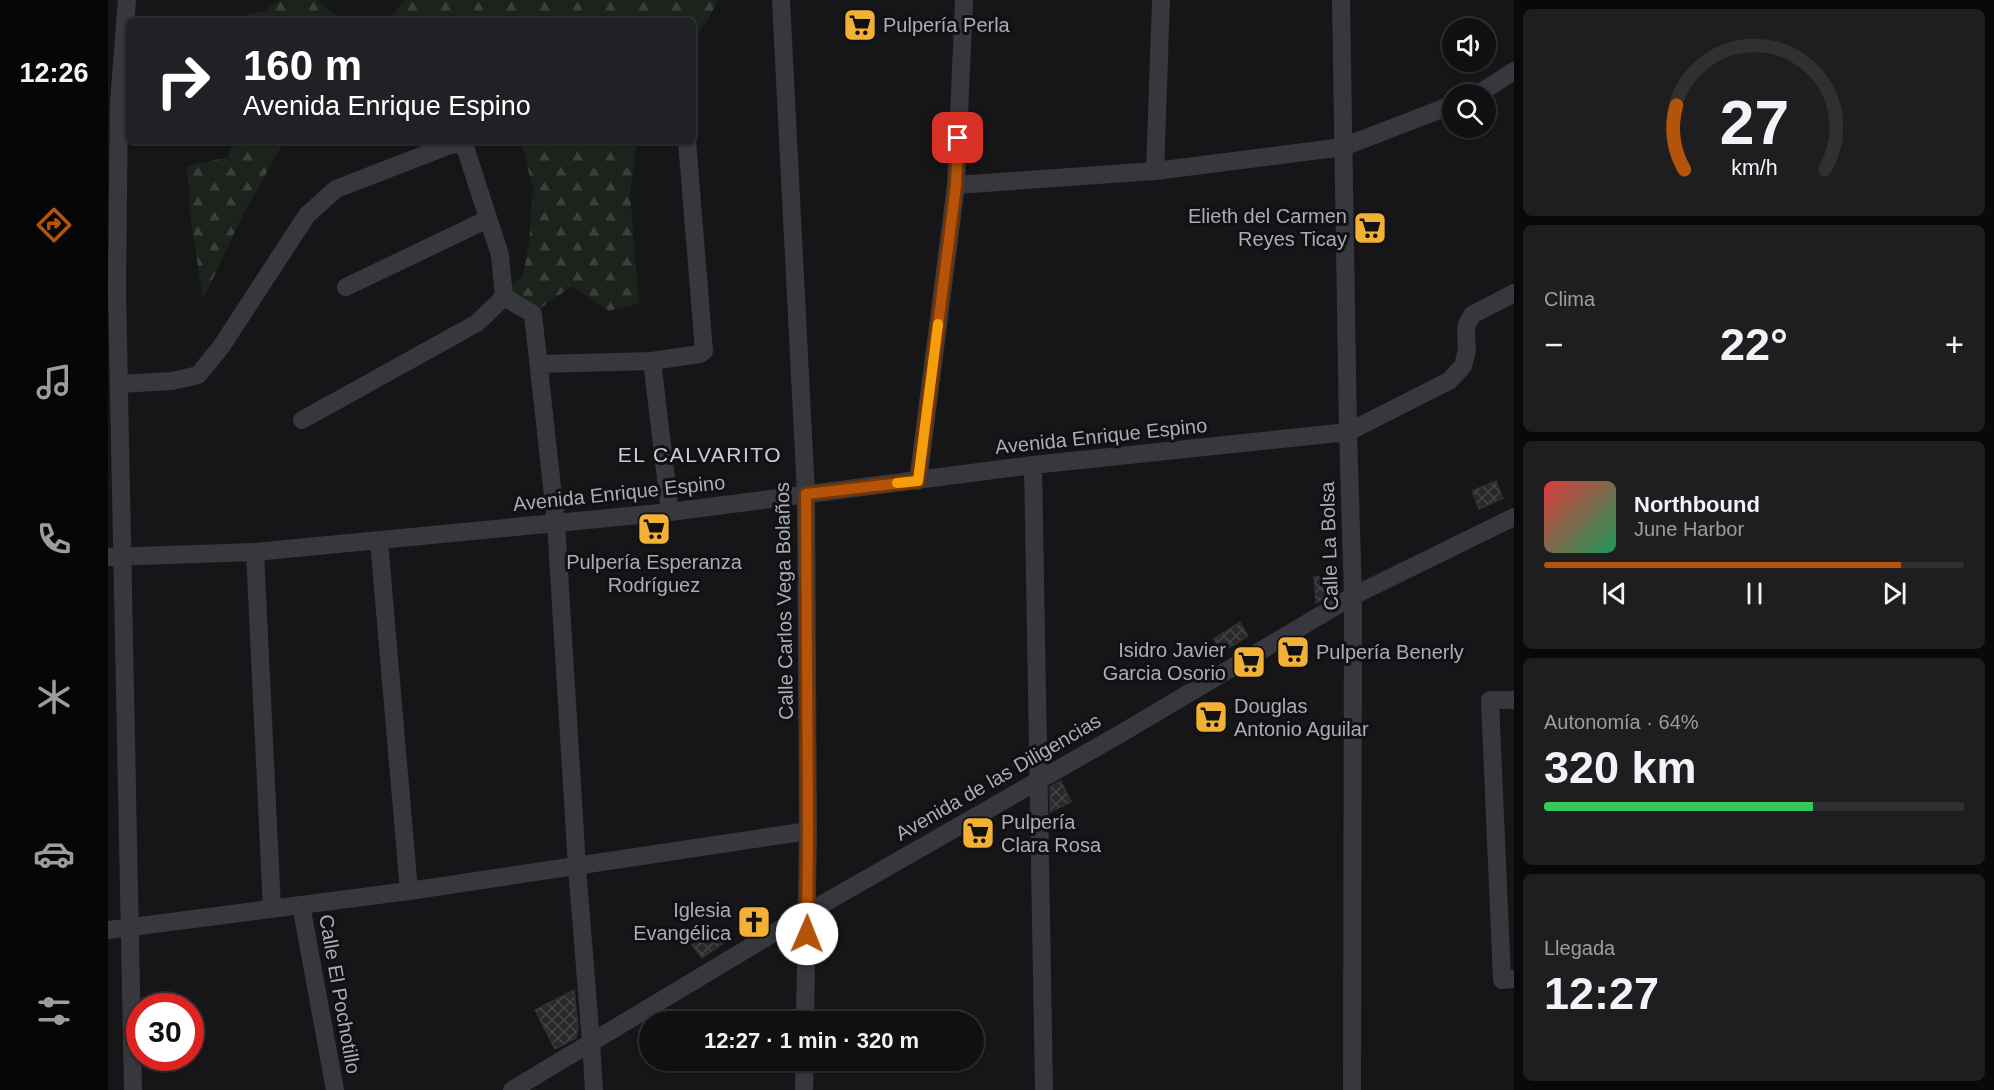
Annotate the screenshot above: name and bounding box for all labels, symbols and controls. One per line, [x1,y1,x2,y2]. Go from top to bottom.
supermarket icon: Pulpería Perla [842,7,878,43]
place label: Pulpería Perla [883,14,1011,36]
map controls [1442,18,1496,138]
button: sound [1442,18,1496,72]
icon: right [144,42,222,120]
text: 160 m [243,42,362,89]
text: 12:26 [19,58,89,88]
button: search [1442,84,1496,138]
text: 27 [1719,88,1789,157]
text: Avenida Enrique Espino [243,91,531,121]
pin [932,112,983,163]
icon: arrive [941,121,974,154]
text: km/h [1731,156,1777,180]
icon: directions [33,204,75,246]
place label: Elieth del Carmen Reyes Ticay [1188,205,1347,250]
supermarket icon: Elieth del Carmen Reyes Ticay [1352,210,1388,246]
text: Clima [1544,288,1595,310]
text: 22° [1720,319,1788,370]
text: − [1544,326,1563,363]
text: + [1945,326,1964,363]
icon: music [33,361,75,403]
street label: Avenida Enrique Espino [994,414,1208,458]
district label: EL CALVARITO [618,443,782,466]
street label: Avenida Enrique Espino [512,471,726,515]
street label: Calle La Bolsa [1316,480,1342,611]
street label: Calle Carlos Vega Bolaños [771,482,797,720]
text: Northbound [1634,492,1760,517]
supermarket icon: Pulpería Esperanza Rodríguez [636,511,672,547]
icon: phone [33,518,75,560]
text: June Harbor [1634,518,1744,540]
place label: Pulpería Esperanza Rodríguez [566,551,743,596]
icon: previous [1598,577,1631,610]
icon: pause [1738,577,1771,610]
icon: next [1878,577,1911,610]
supermarket icon: Pulpería Benerly [1275,634,1311,670]
place label: Isidro Javier Garcia Osorio [1103,639,1226,684]
place label: Pulpería Benerly [1316,641,1464,663]
supermarket icon: Isidro Javier Garcia Osorio [1231,644,1267,680]
icon: climate [33,676,75,718]
place label: Douglas Antonio Aguilar [1234,695,1369,740]
supermarket icon: Douglas Antonio Aguilar [1193,699,1229,735]
street label: Avenida de las Diligencias [892,709,1104,845]
text: Autonomía · 64% [1544,711,1699,733]
text: 320 km [1544,742,1697,793]
place label: Pulpería Clara Rosa [1001,811,1102,856]
supermarket icon: Pulpería Clara Rosa [960,815,996,851]
icon: car [33,833,75,875]
place label: Iglesia Evangélica [633,899,732,944]
position arrow [775,902,839,966]
church icon: Iglesia Evangélica [736,904,772,940]
street label: Calle El Pochotillo [315,913,365,1075]
text: Llegada [1544,937,1615,959]
text: 12:27 [1544,968,1659,1019]
icon: filters [33,990,75,1032]
speed limit sign: 30 [126,993,204,1071]
text: 12:27 · 1 min · 320 m [704,1028,919,1053]

